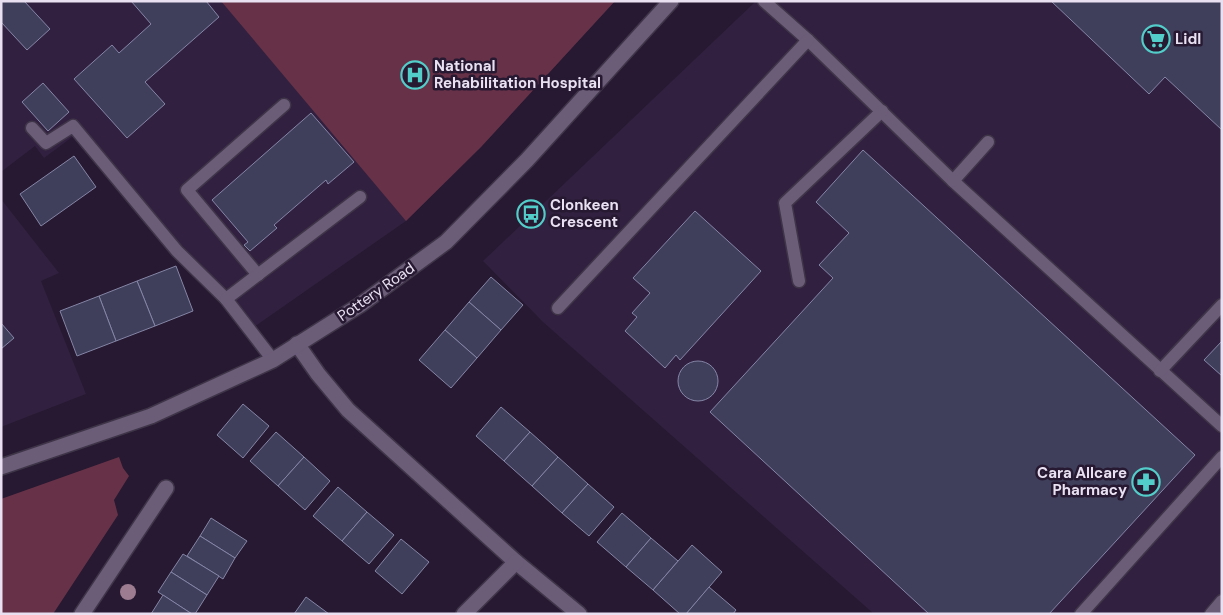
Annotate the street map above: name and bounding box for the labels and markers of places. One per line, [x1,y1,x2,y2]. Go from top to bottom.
supermarket icon: Lidl [1141,24,1171,54]
place label: Lidl [1175,29,1201,49]
place label: National Rehabilitation Hospital [434,56,601,93]
hospital icon: National Rehabilitation Hospital [400,60,430,90]
place label: Clonkeen Crescent [550,195,619,232]
bus stop icon: Clonkeen Crescent [516,199,546,229]
place label: Cara Allcare Pharmacy [1037,463,1127,500]
pharmacy icon: Cara Allcare Pharmacy [1131,467,1161,497]

